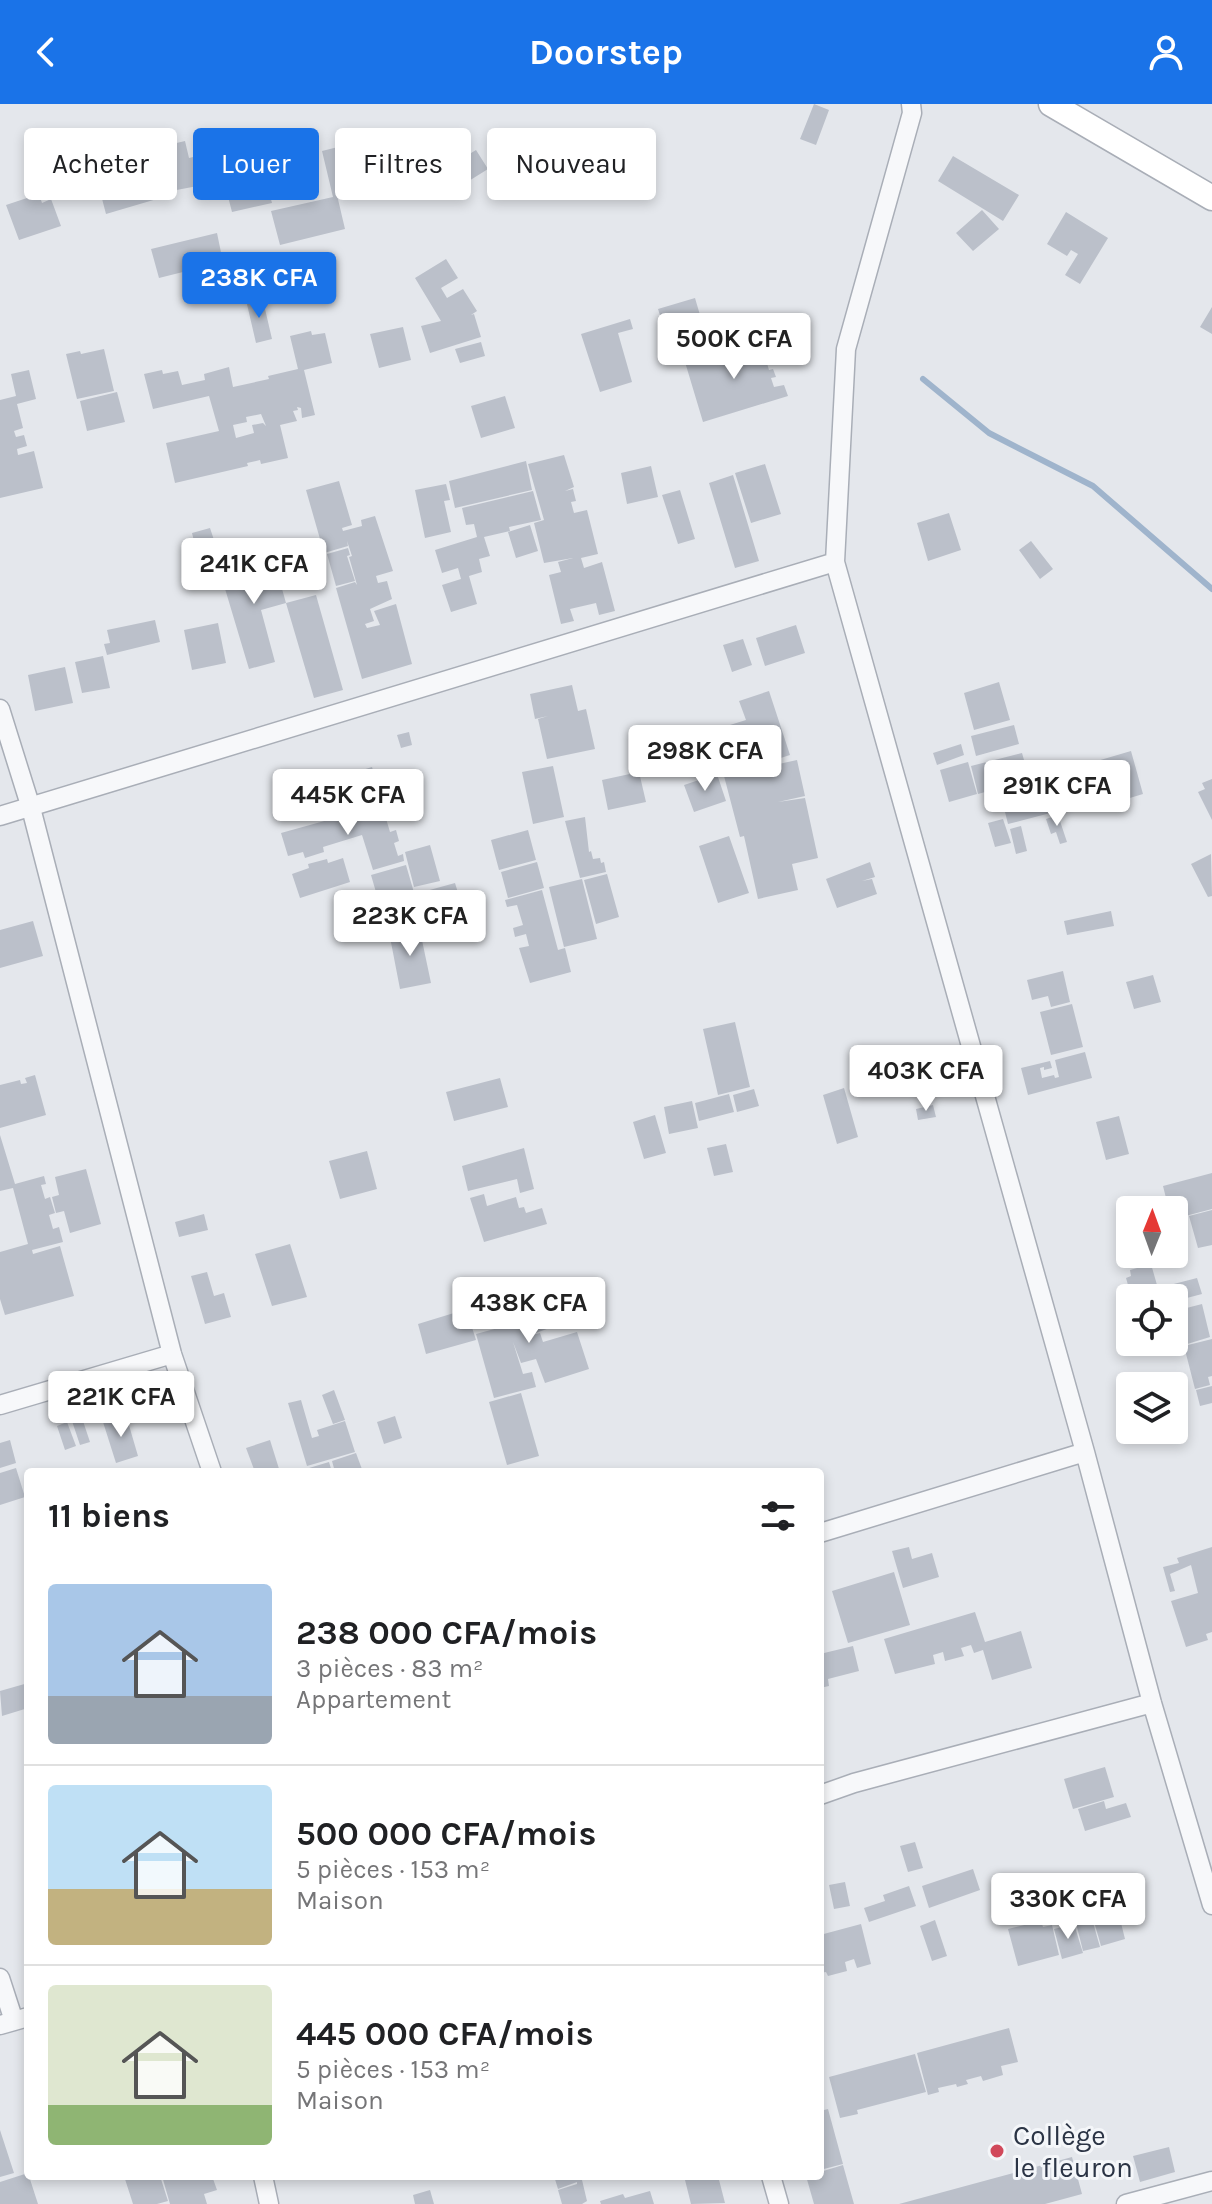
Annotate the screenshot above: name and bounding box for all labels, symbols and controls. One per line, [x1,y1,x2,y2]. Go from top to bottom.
icon: back [24,30,68,74]
icon: person [1144,30,1188,74]
text: Doorstep [529,31,683,73]
chip: Acheter [24,128,177,200]
chip: Louer [193,128,319,200]
chip: Filtres [335,128,471,200]
chip: Nouveau [487,128,656,200]
pin: 238K CFA [176,252,342,320]
text: 238K CFA [200,262,318,293]
pin: 500K CFA [651,313,817,381]
text: 500K CFA [676,323,792,354]
pin: 241K CFA [171,538,337,606]
text: 241K CFA [199,548,309,579]
pin: 298K CFA [622,725,788,793]
text: 298K CFA [646,735,764,766]
pin: 291K CFA [974,760,1140,828]
pin: 445K CFA [265,769,431,837]
text: 291K CFA [1002,770,1112,801]
text: 445K CFA [291,779,405,810]
pin: 223K CFA [327,890,493,958]
text: 223K CFA [352,900,468,931]
pin: 403K CFA [843,1045,1009,1113]
text: 403K CFA [868,1055,984,1086]
north arrow [1116,1196,1188,1268]
map controls [1116,1196,1188,1444]
pin: 438K CFA [446,1277,612,1345]
button: locate [1116,1284,1188,1356]
text: 438K CFA [470,1287,588,1318]
pin: 221K CFA [38,1371,204,1439]
button: layers [1116,1372,1188,1444]
text: 221K CFA [66,1381,176,1412]
icon: filters [756,1494,800,1538]
text: 11 biens [48,1496,170,1536]
text: 238 000 CFA/mois [296,1613,597,1653]
icon: home [112,1616,208,1712]
text: 3 pièces · 83 m² [296,1653,484,1684]
text: Appartement [296,1684,451,1715]
text: 500 000 CFA/mois [296,1814,596,1854]
icon: home [112,1817,208,1913]
text: 5 pièces · 153 m² [296,1854,490,1885]
pin: 330K CFA [985,1873,1151,1941]
text: 330K CFA [1009,1883,1127,1914]
text: Maison [296,1885,384,1916]
text: 445 000 CFA/mois [296,2014,594,2054]
icon: home [112,2017,208,2113]
text: 5 pièces · 153 m² [296,2054,490,2085]
text: Maison [296,2085,384,2116]
place label: Collège le fleuron [1013,2119,1133,2184]
marker: Collège le fleuron [988,2142,1006,2160]

